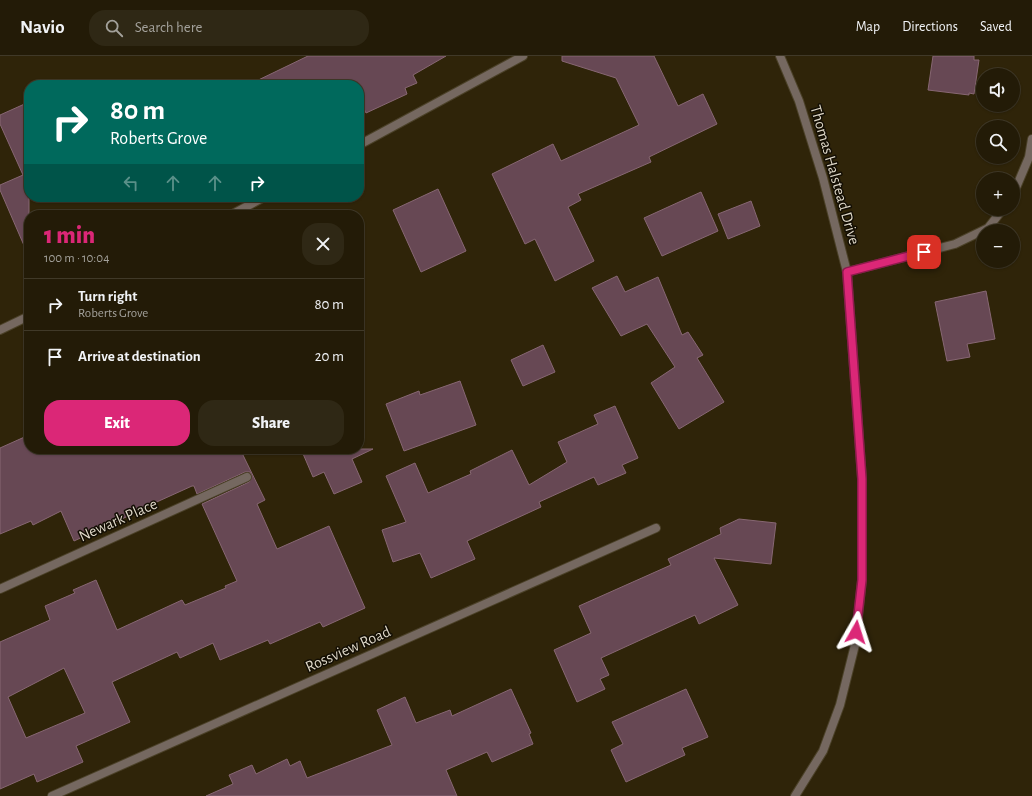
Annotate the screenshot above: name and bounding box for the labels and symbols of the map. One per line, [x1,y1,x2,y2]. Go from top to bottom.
street label: Thomas Halstead Drive [807,103,863,247]
pin [907,235,941,269]
street label: Newark Place [76,496,160,544]
position arrow [835,611,877,653]
street label: Rossview Road [303,623,393,675]

